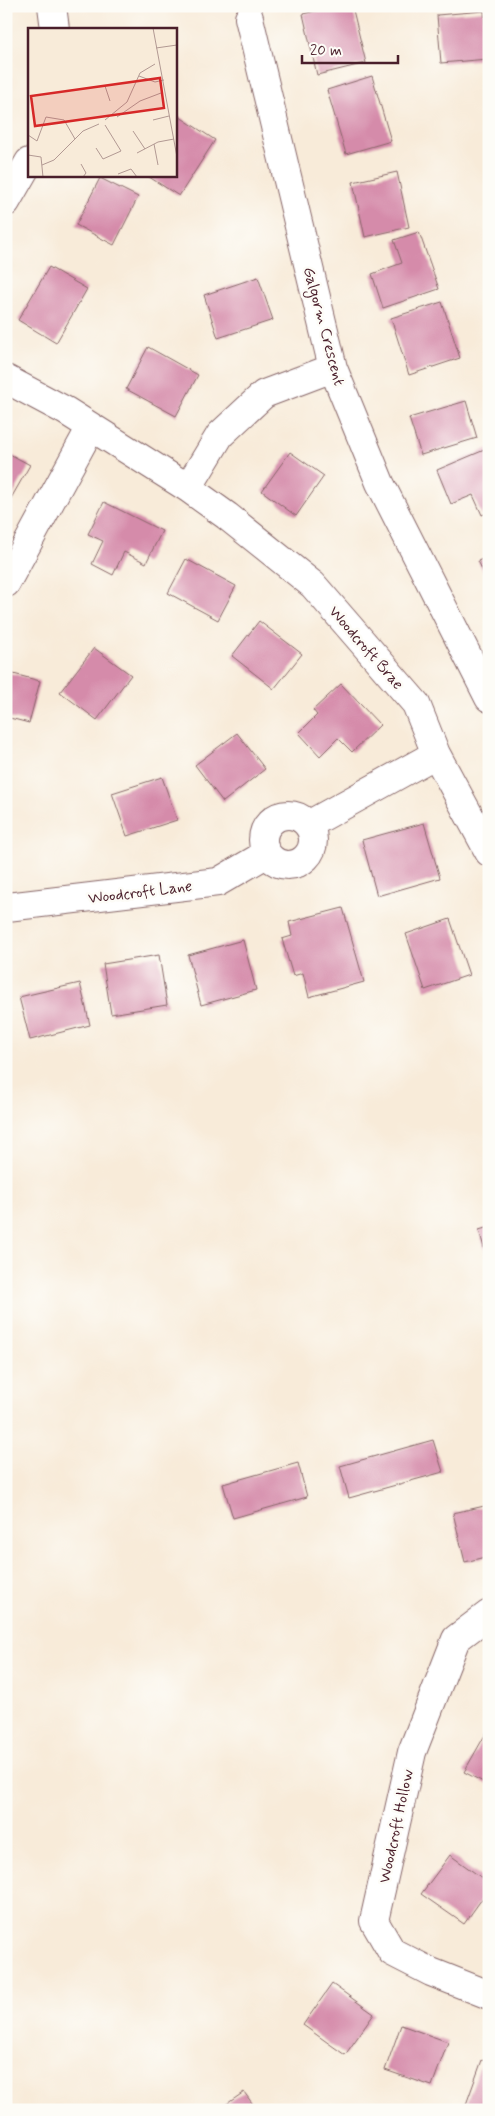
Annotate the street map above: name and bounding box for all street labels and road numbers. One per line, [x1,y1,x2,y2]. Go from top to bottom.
street label: Galgorm Crescent [297,265,350,388]
street label: Woodcroft Brae [324,602,408,694]
street label: Woodcroft Lane [87,876,193,909]
street label: Woodcroft Hollow [374,1767,419,1885]

